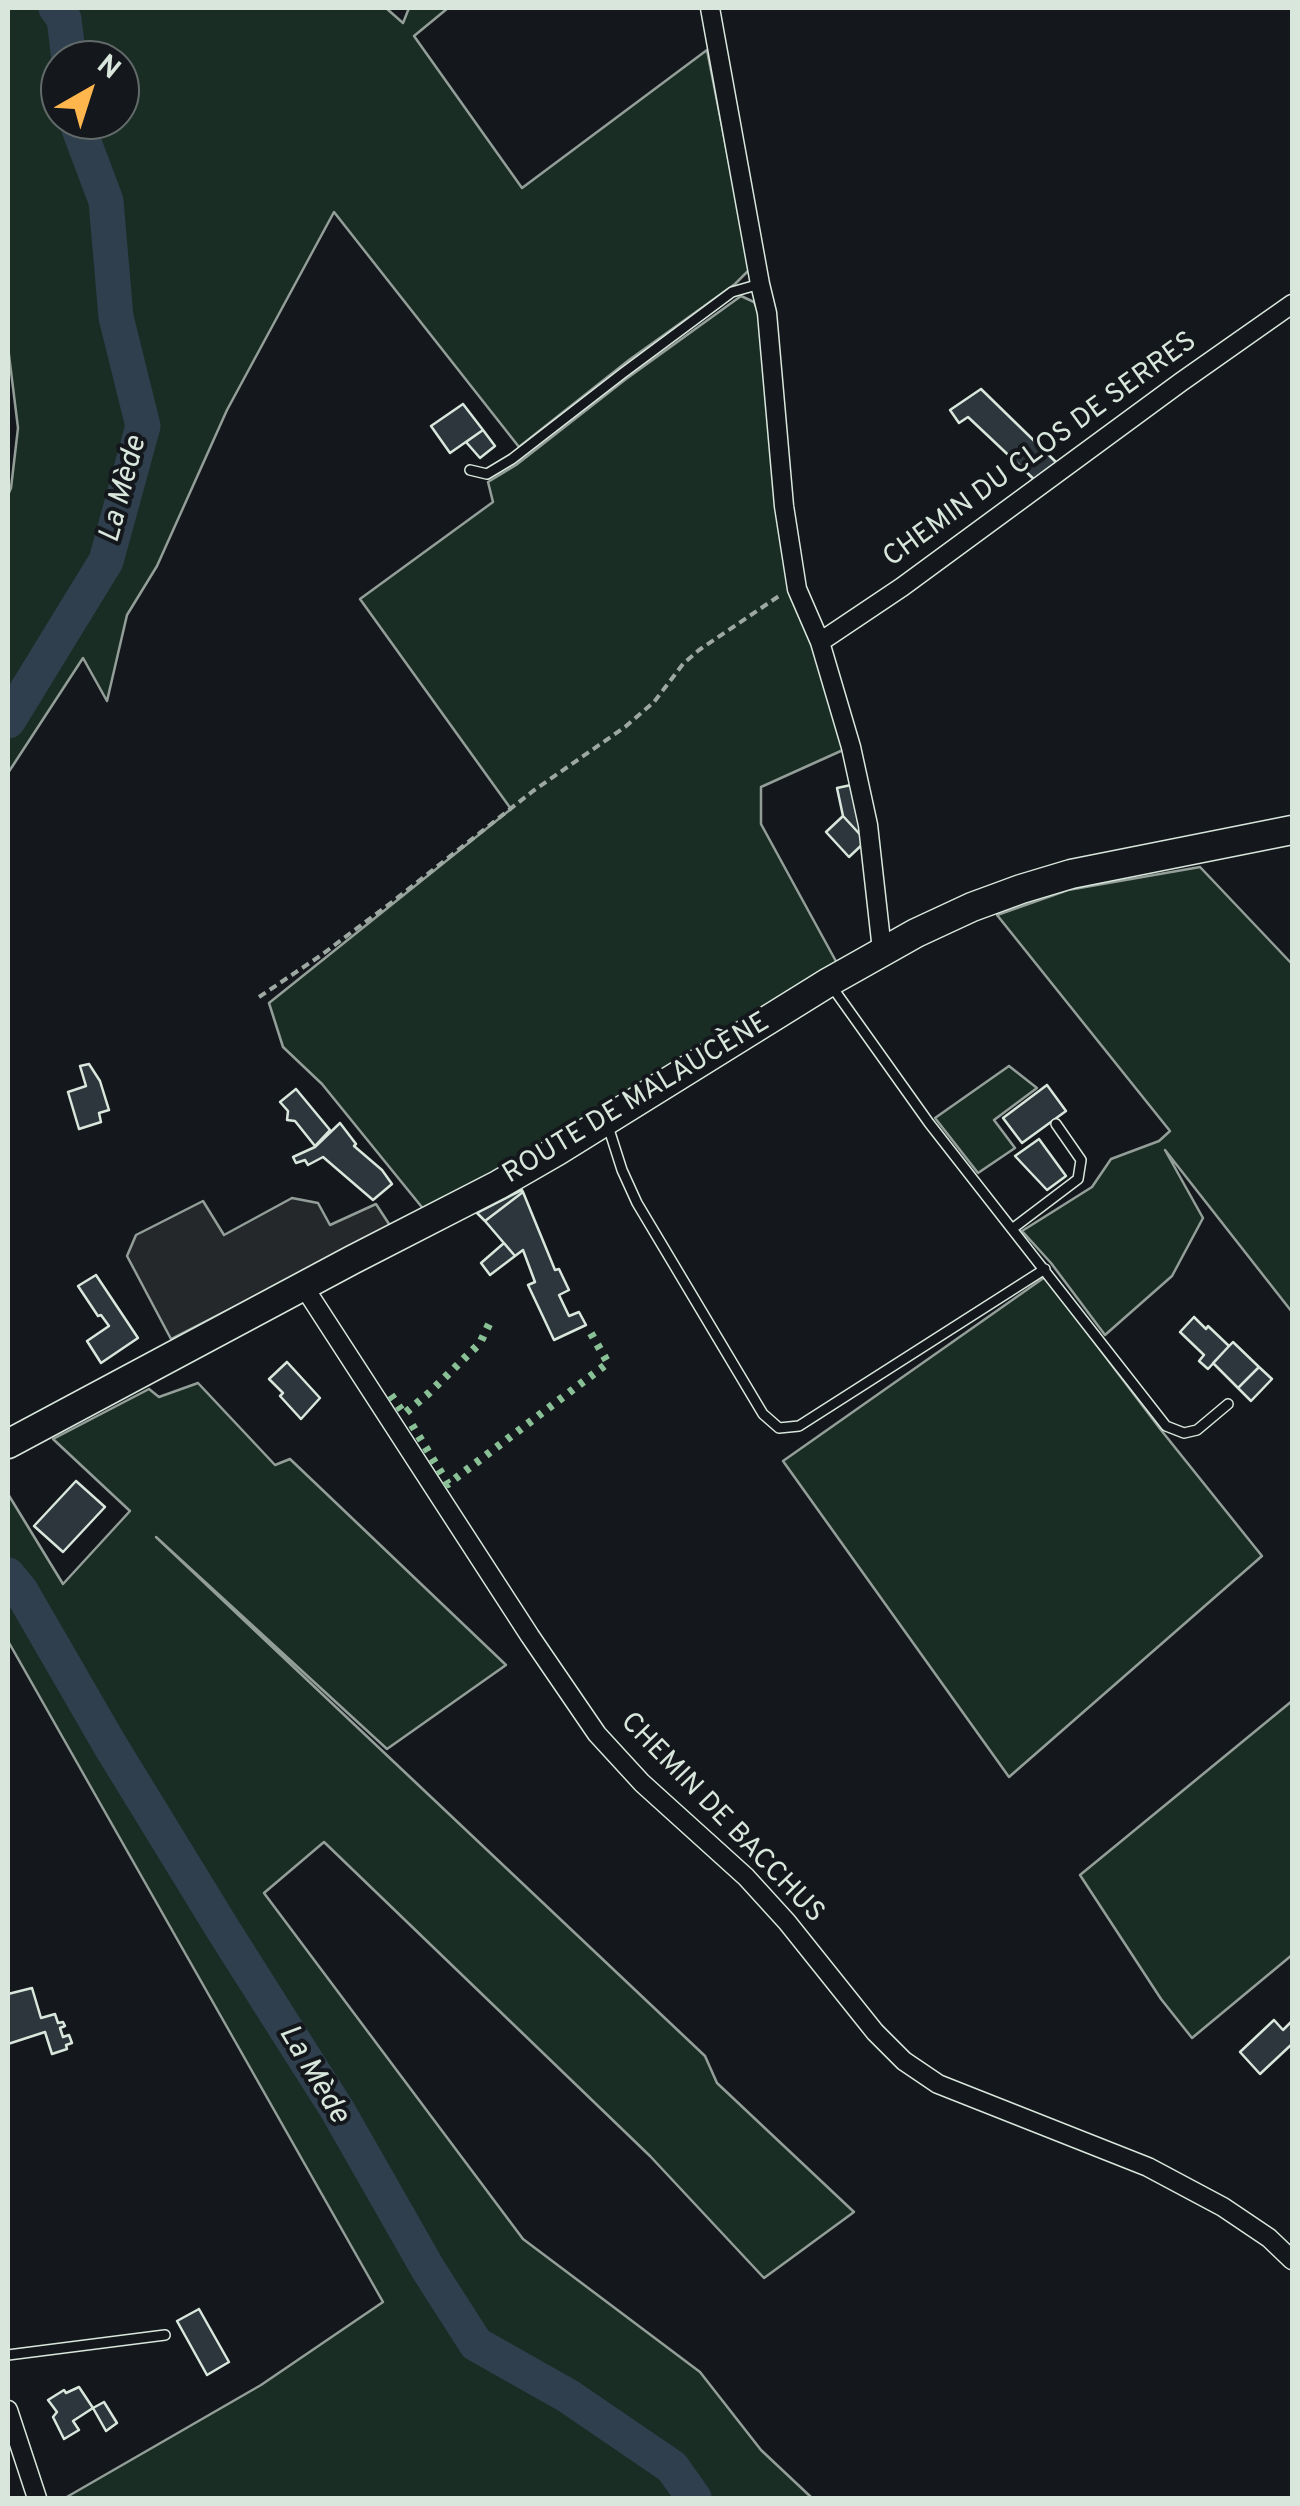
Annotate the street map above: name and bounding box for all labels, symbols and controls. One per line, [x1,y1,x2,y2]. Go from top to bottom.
north arrow [40,40,140,140]
text: N [88,48,127,89]
street label: CHEMIN DU CLOS DE SERRES [878,326,1204,576]
water label: La Mède [94,433,156,547]
street label: ROUTE DE MALAUCÈNE [498,1007,776,1193]
street label: CHEMIN DE BACCHUS [612,1707,830,1931]
water label: La Mède [269,2019,355,2131]

